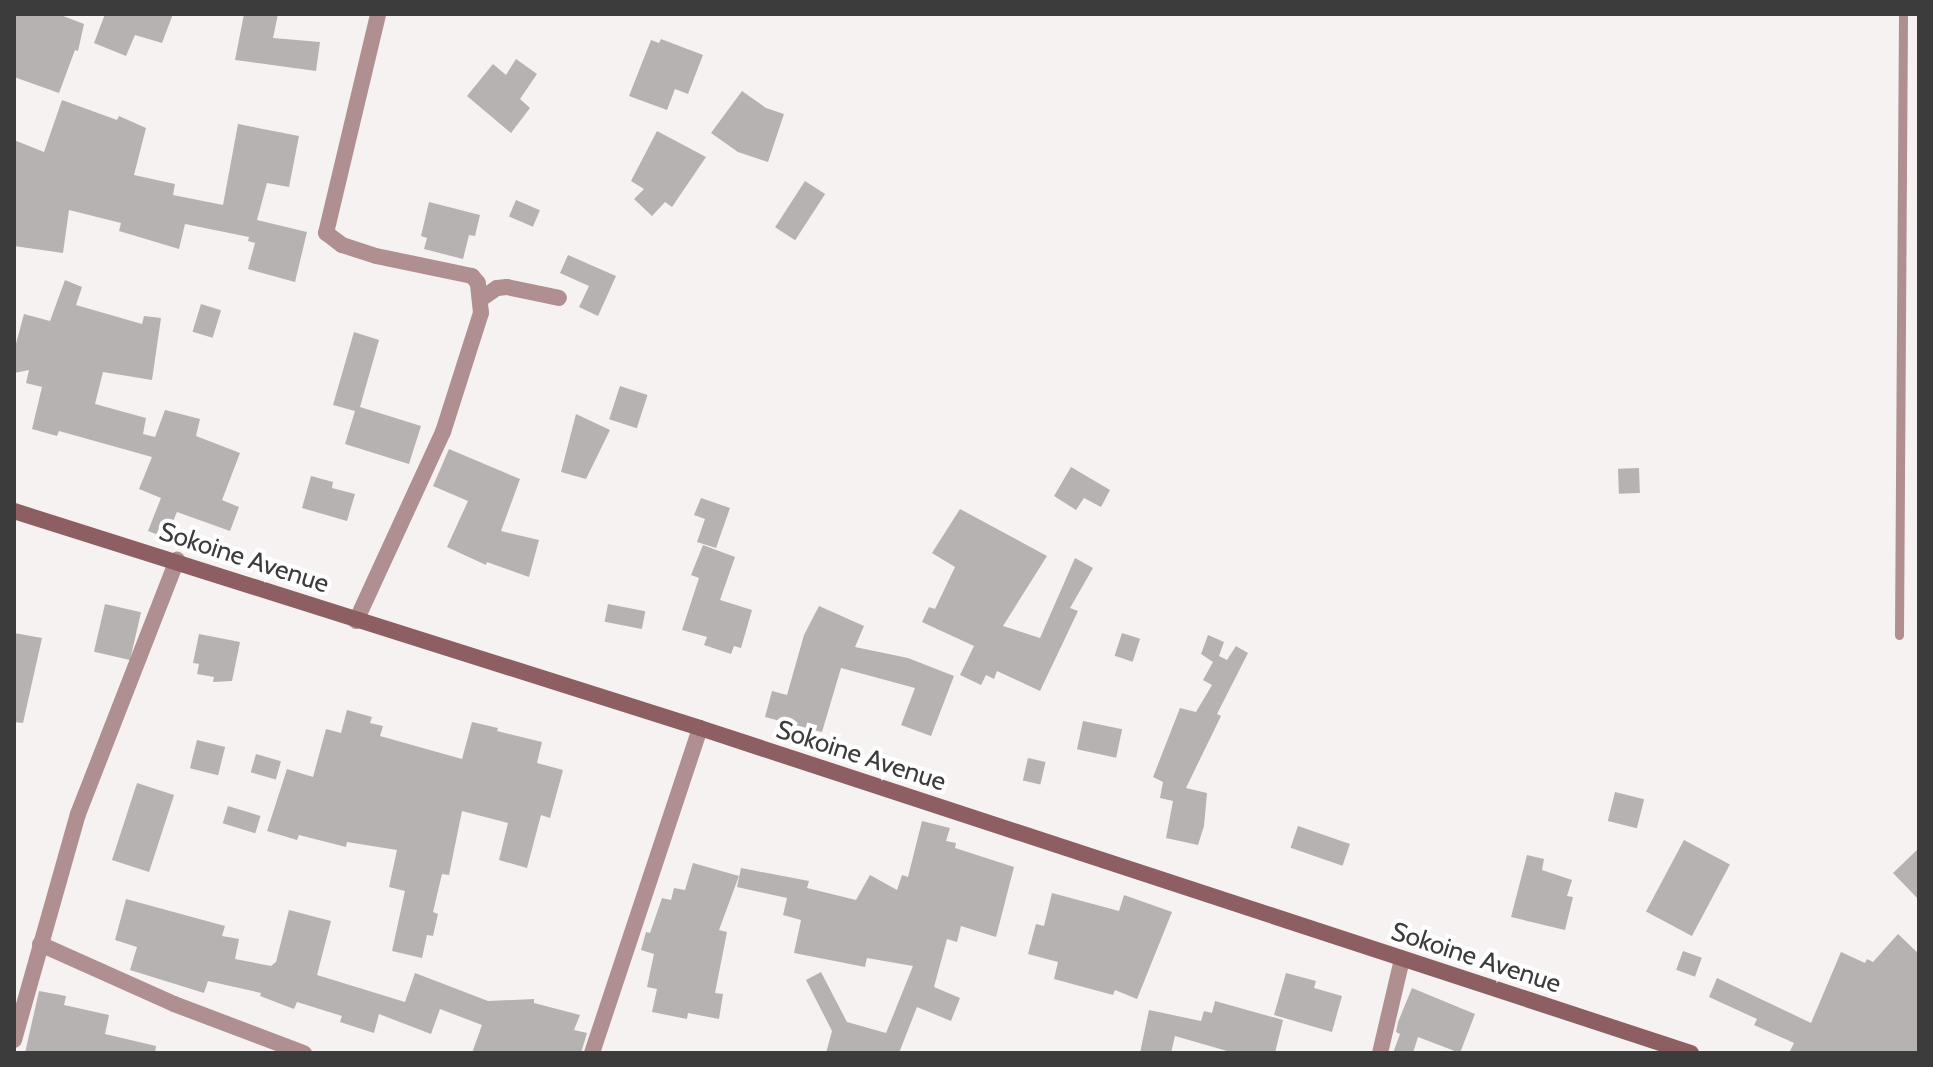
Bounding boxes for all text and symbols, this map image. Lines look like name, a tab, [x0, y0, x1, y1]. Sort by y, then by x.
street label: Sokoine Avenue	[155, 516, 333, 600]
street label: Sokoine Avenue	[772, 714, 950, 798]
street label: Sokoine Avenue	[1387, 916, 1565, 1000]

